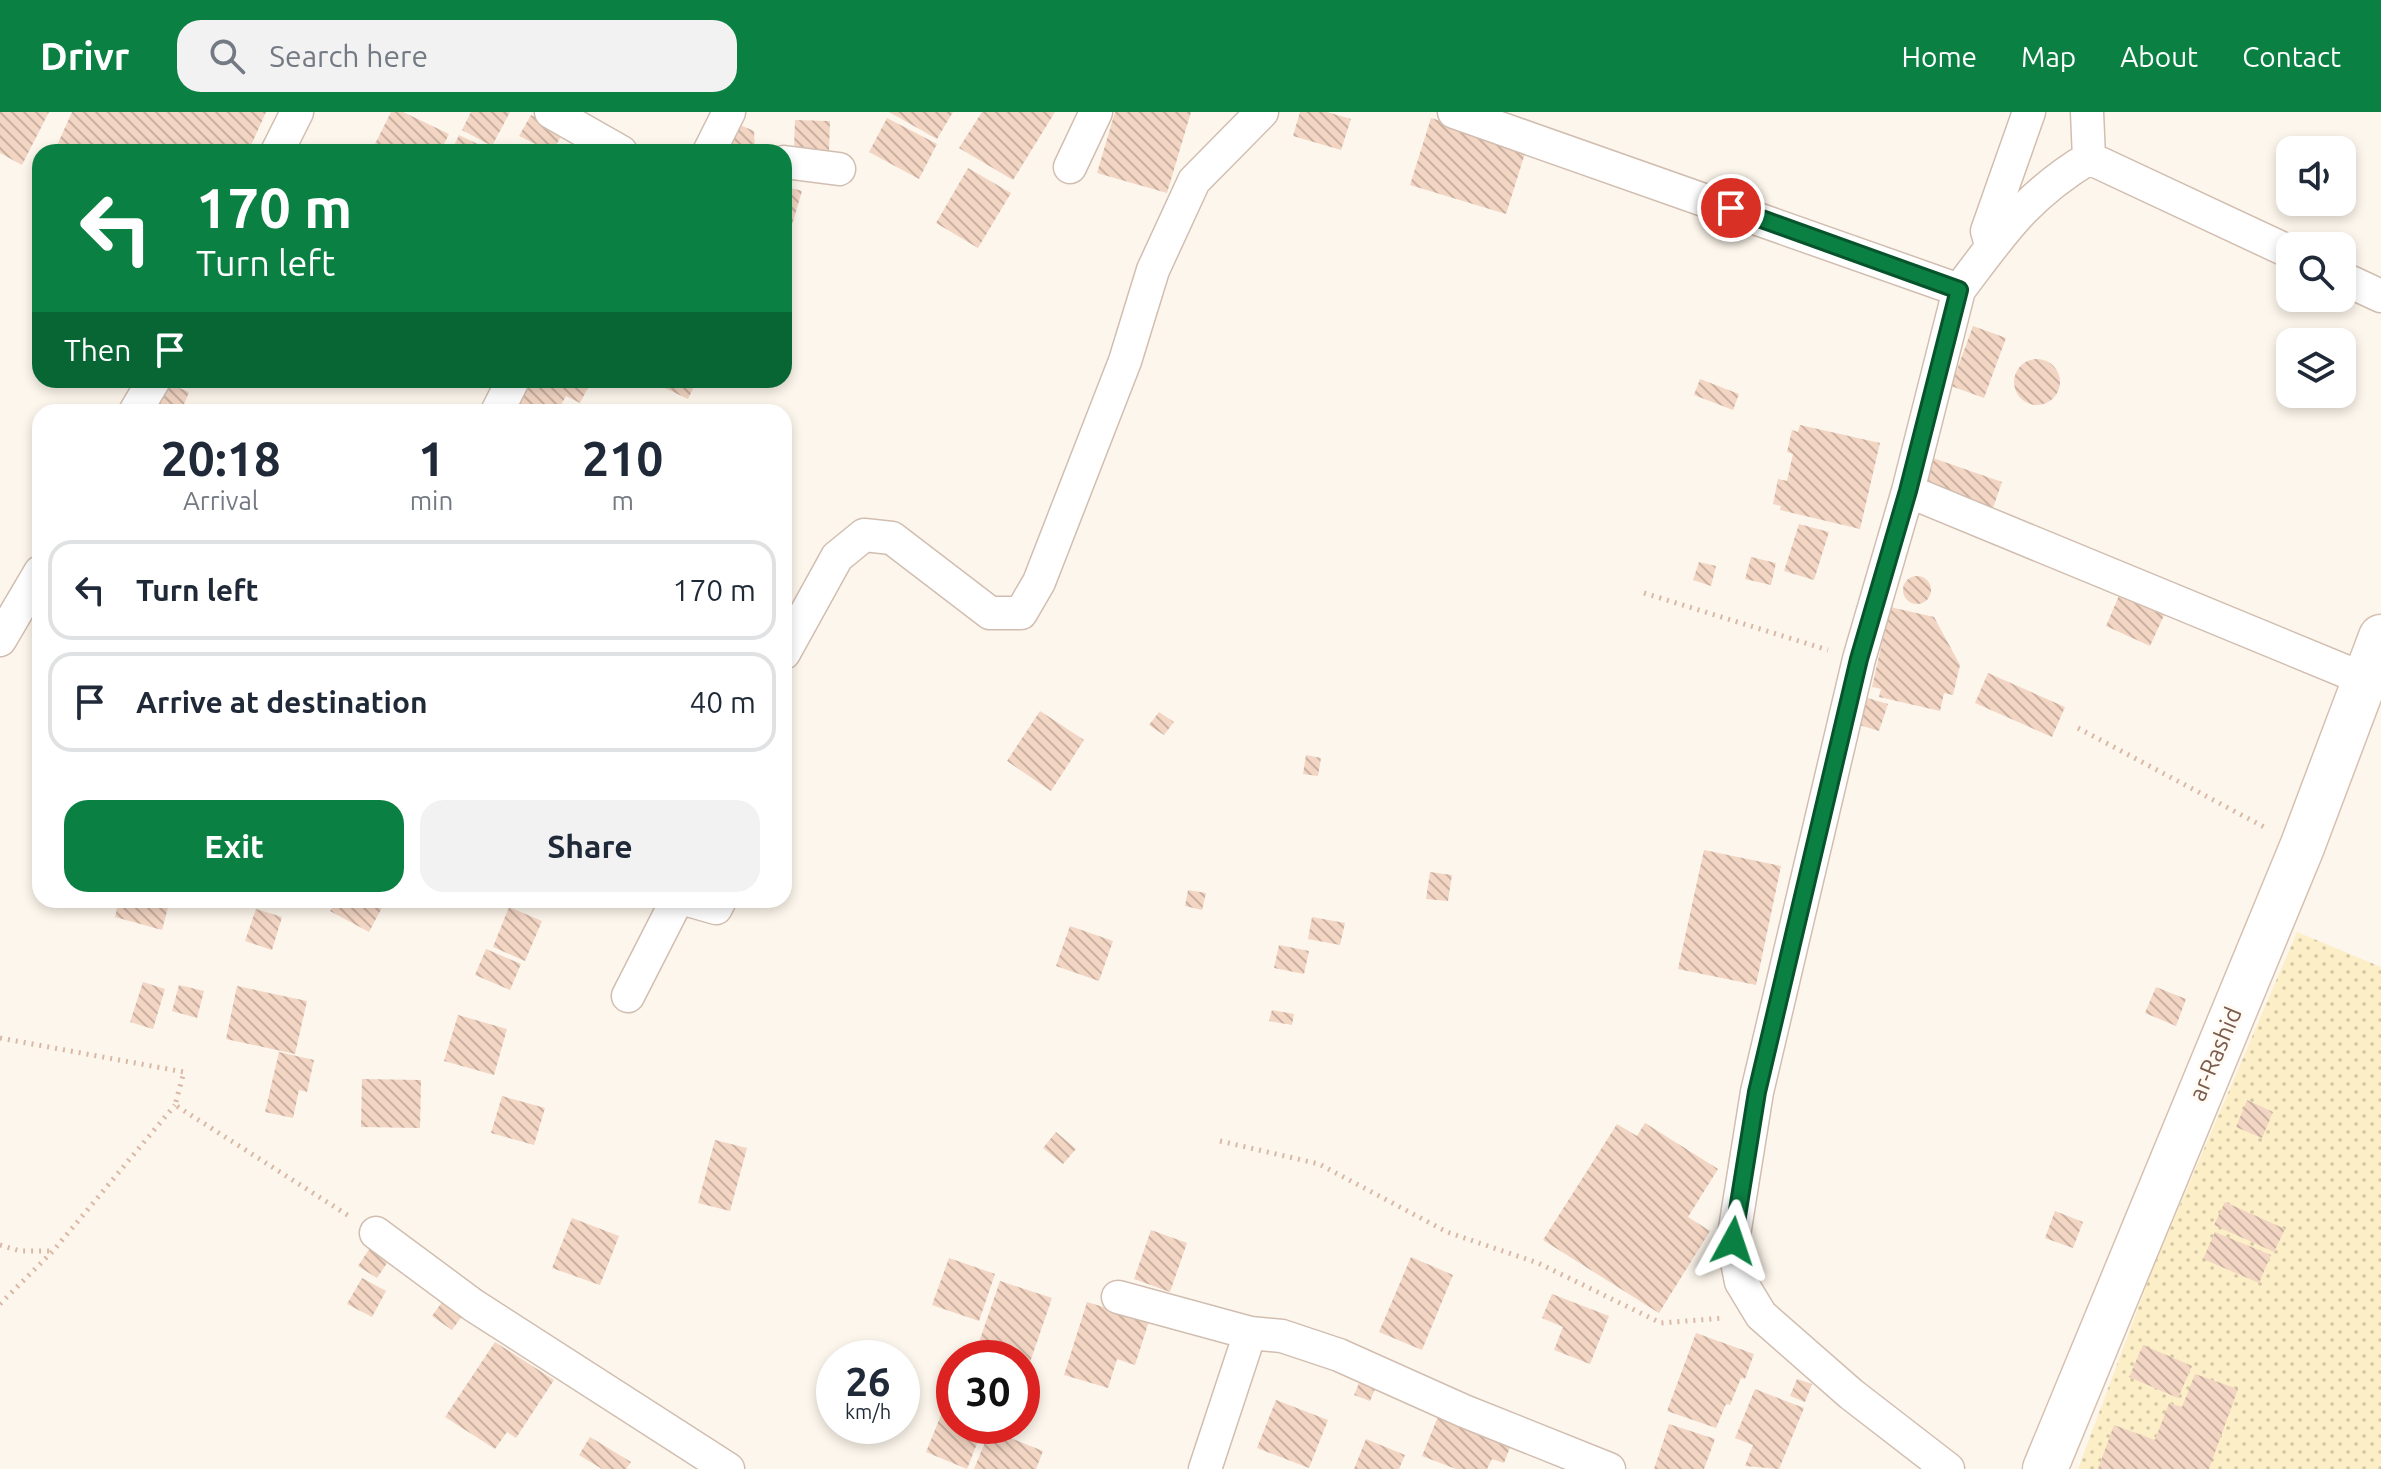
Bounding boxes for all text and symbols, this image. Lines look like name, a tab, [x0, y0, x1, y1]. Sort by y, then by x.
search box	[177, 20, 737, 92]
icon: search	[205, 34, 249, 78]
text: Drivr	[40, 35, 129, 77]
text: Search here	[269, 39, 428, 73]
text: Home	[1902, 41, 1977, 72]
text: Map	[2021, 41, 2076, 72]
text: About	[2120, 41, 2198, 72]
text: Contact	[2242, 41, 2341, 72]
map controls	[2276, 136, 2356, 408]
button: sound	[2276, 136, 2356, 216]
pin	[1697, 174, 1765, 242]
icon: left	[64, 176, 168, 280]
text: 170 m	[196, 176, 352, 239]
icon: arrive	[1709, 186, 1753, 230]
button: search	[2276, 232, 2356, 312]
text: Turn left	[196, 242, 335, 283]
icon: arrive	[148, 328, 192, 372]
button: layers	[2276, 328, 2356, 408]
text: Then	[64, 333, 132, 367]
text: 20:18	[161, 431, 281, 485]
text: 1	[418, 431, 445, 485]
text: 210	[582, 431, 663, 485]
text: Arrival	[183, 486, 259, 515]
text: min	[410, 486, 453, 515]
text: m	[611, 486, 634, 515]
icon: left	[68, 568, 112, 612]
text: Turn left	[136, 573, 258, 607]
text: 170 m	[672, 573, 756, 607]
icon: arrive	[68, 680, 112, 724]
text: Arrive at destination	[136, 685, 428, 719]
text: 40 m	[689, 685, 756, 719]
button: Exit	[64, 800, 404, 892]
button: Share	[420, 800, 760, 892]
street label: ar-Rashid	[2183, 1003, 2247, 1105]
position arrow	[1691, 1199, 1775, 1283]
speed limit sign: 30	[936, 1340, 1040, 1444]
text: 26	[845, 1359, 891, 1404]
text: km/h	[845, 1400, 891, 1423]

